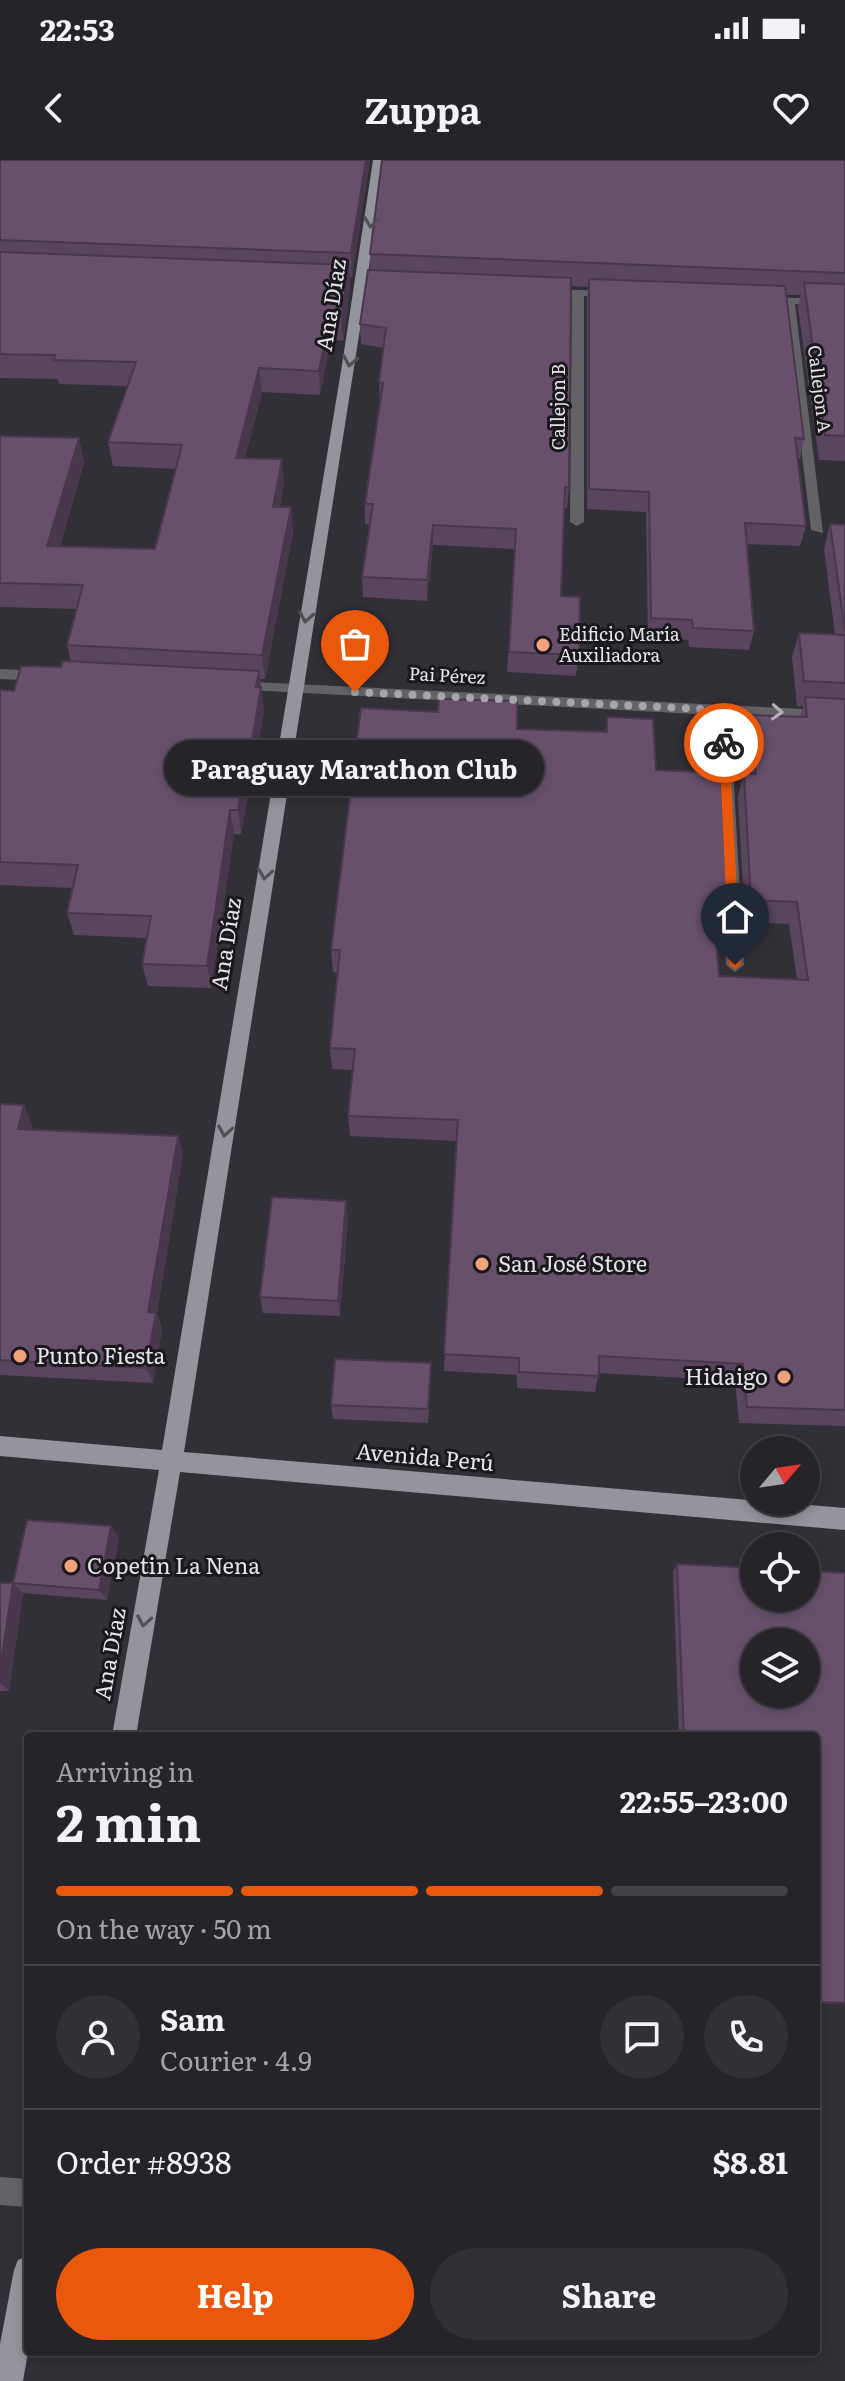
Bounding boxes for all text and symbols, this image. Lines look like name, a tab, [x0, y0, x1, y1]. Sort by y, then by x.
text: 22:53	[40, 6, 115, 50]
text: Zuppa	[364, 82, 481, 135]
icon: back	[32, 86, 76, 130]
icon: heart	[769, 86, 813, 130]
one-way arrow	[362, 216, 379, 229]
street label: Ana Díaz	[306, 256, 353, 353]
street label: Callejon A	[802, 343, 839, 434]
one-way arrow	[343, 354, 360, 368]
street label: Callejon B	[544, 364, 571, 450]
pin	[321, 610, 389, 692]
one-way arrow	[299, 611, 316, 624]
place label: Edificio María Auxiliadora	[559, 620, 680, 668]
icon: bag	[333, 622, 377, 666]
marker: Edificio María Auxiliadora	[534, 636, 552, 654]
street label: Pai Pérez	[408, 659, 486, 690]
courier	[684, 703, 764, 783]
one-way arrow	[771, 704, 784, 721]
icon: bike	[702, 721, 746, 765]
callout: Paraguay Marathon Club	[165, 740, 545, 796]
text: Paraguay Marathon Club	[191, 748, 517, 787]
one-way arrow	[257, 867, 274, 881]
pin	[701, 883, 769, 965]
street label: Ana Díaz	[201, 895, 248, 992]
icon: home	[713, 895, 757, 939]
one-way arrow	[217, 1124, 234, 1138]
place label: San José Store	[498, 1246, 647, 1279]
marker: San José Store	[473, 1255, 491, 1273]
place label: Punto Fiesta	[36, 1338, 165, 1371]
marker: Punto Fiesta	[11, 1347, 29, 1365]
place label: Hidaigo	[685, 1359, 768, 1392]
marker: Hidaigo	[775, 1368, 793, 1386]
street label: Avenida Perú	[355, 1433, 495, 1478]
north arrow	[740, 1436, 820, 1516]
map controls	[740, 1436, 820, 1708]
button: locate	[740, 1532, 820, 1612]
place label: Copetin La Nena	[87, 1548, 260, 1581]
marker: Copetin La Nena	[62, 1557, 80, 1575]
street label: Ana Díaz	[84, 1605, 133, 1703]
one-way arrow	[137, 1615, 154, 1628]
button: layers	[740, 1628, 820, 1708]
text: Arriving in	[56, 1751, 194, 1790]
text: 22:55–23:00	[620, 1778, 788, 1822]
text: 2 min	[56, 1781, 201, 1858]
text: On the way · 50 m	[56, 1908, 272, 1947]
button: person	[56, 1995, 140, 2079]
button: chat	[600, 1995, 684, 2079]
button: phone	[704, 1995, 788, 2079]
text: Sam	[160, 1996, 225, 2040]
text: Courier · 4.9	[160, 2040, 312, 2079]
text: Order #8938	[56, 2139, 231, 2183]
text: $8.81	[713, 2139, 788, 2183]
button: Help	[56, 2248, 414, 2340]
button: Share	[430, 2248, 788, 2340]

